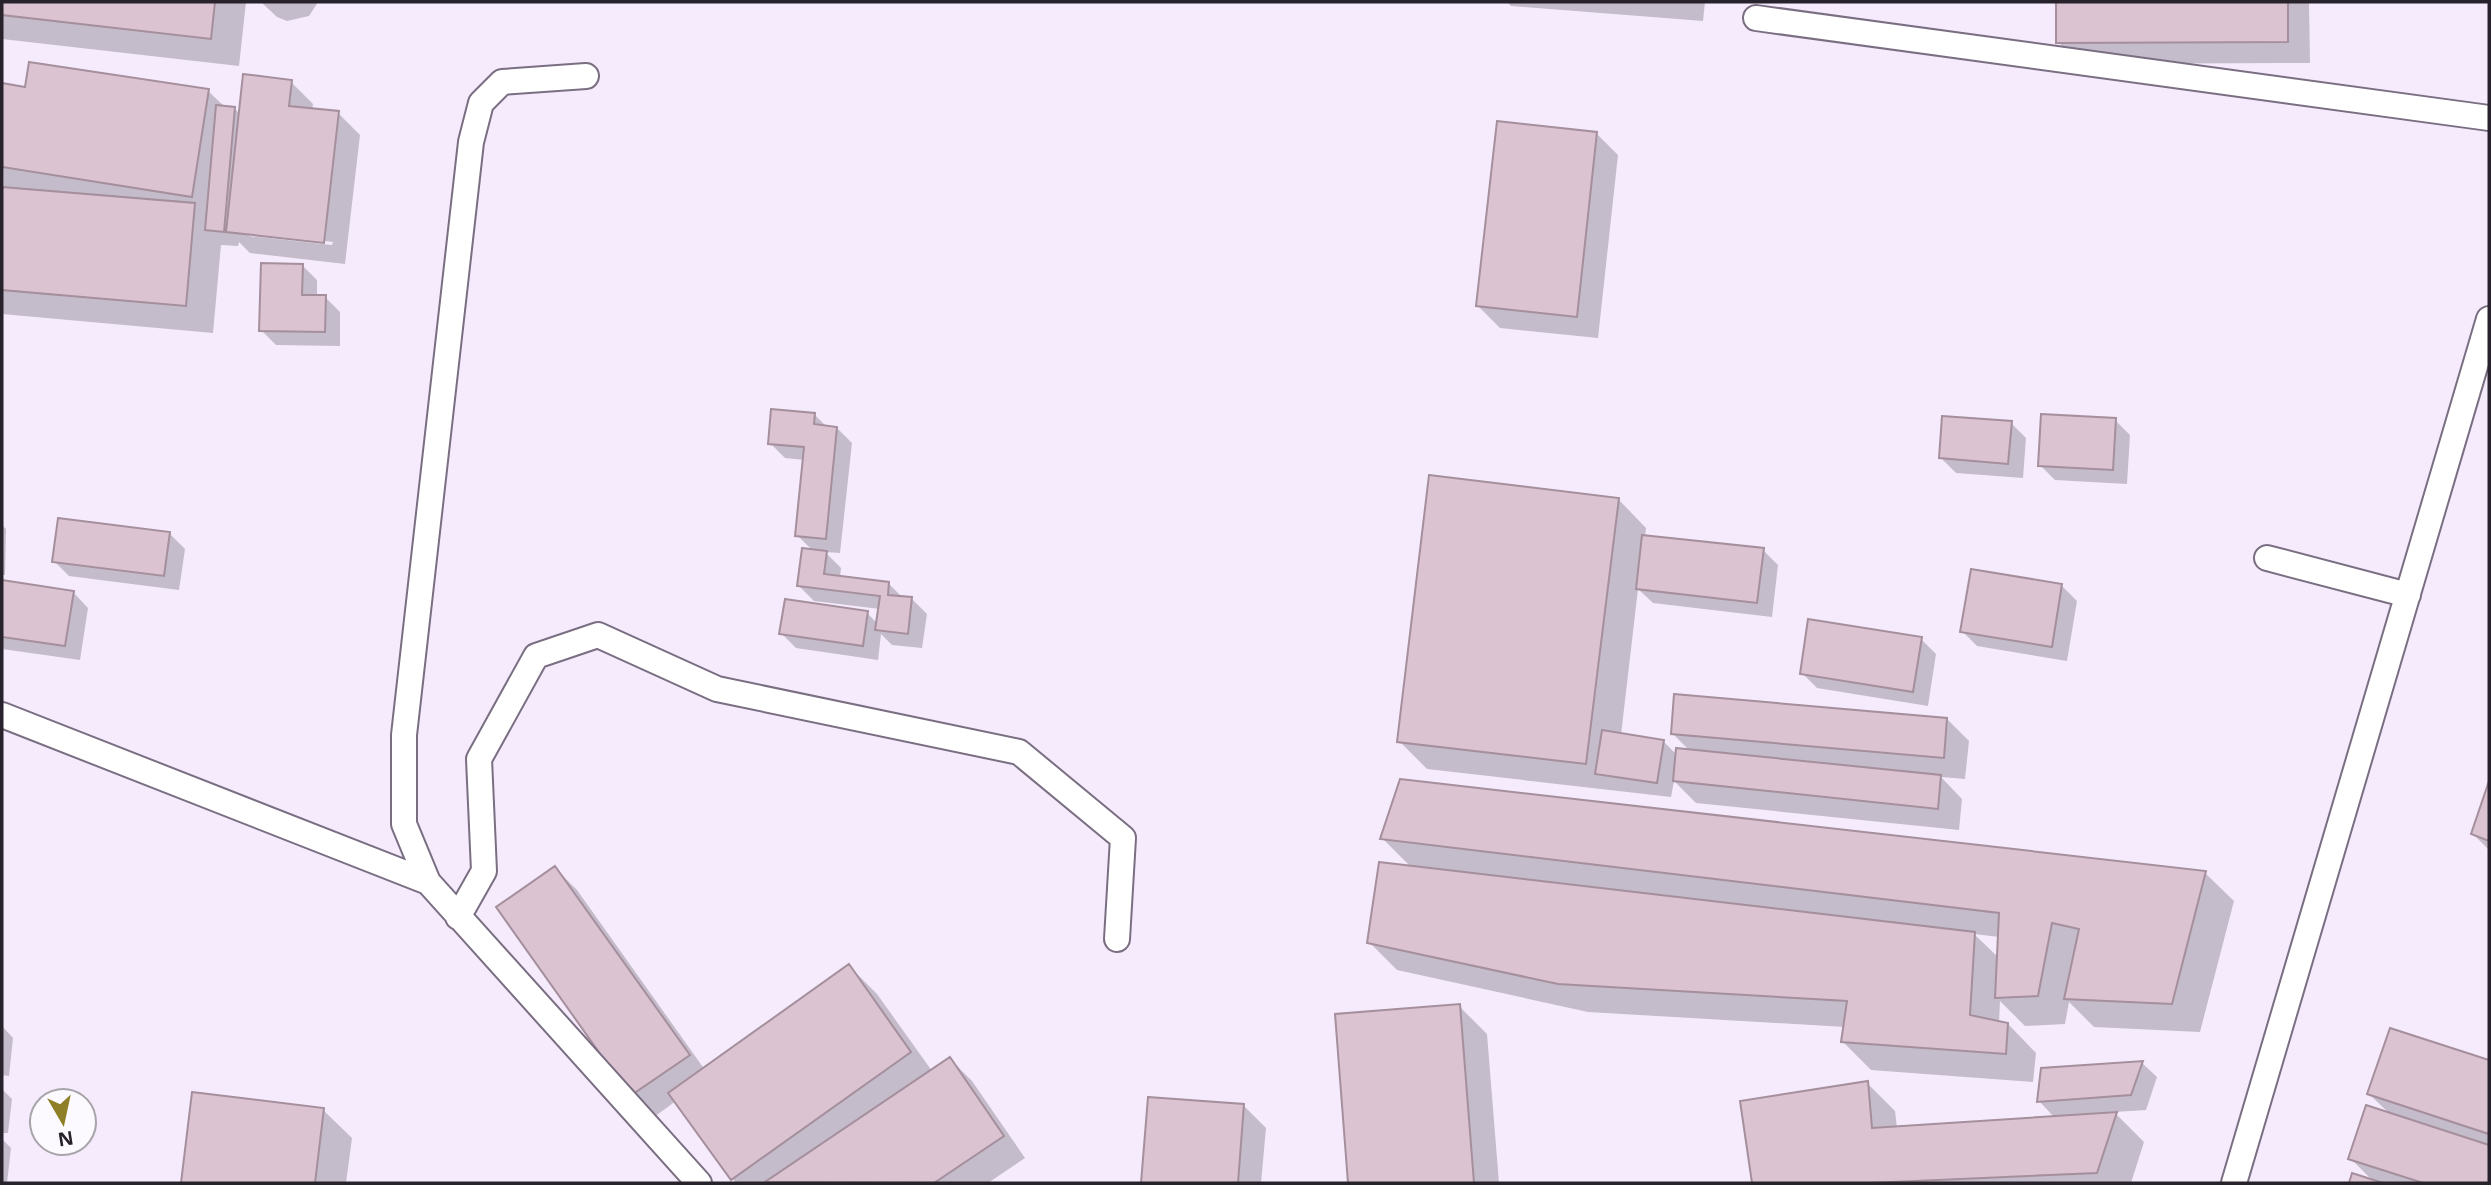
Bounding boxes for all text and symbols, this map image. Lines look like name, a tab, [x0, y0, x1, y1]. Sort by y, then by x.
north arrow	[28, 1087, 98, 1157]
text: N	[56, 1125, 75, 1153]

